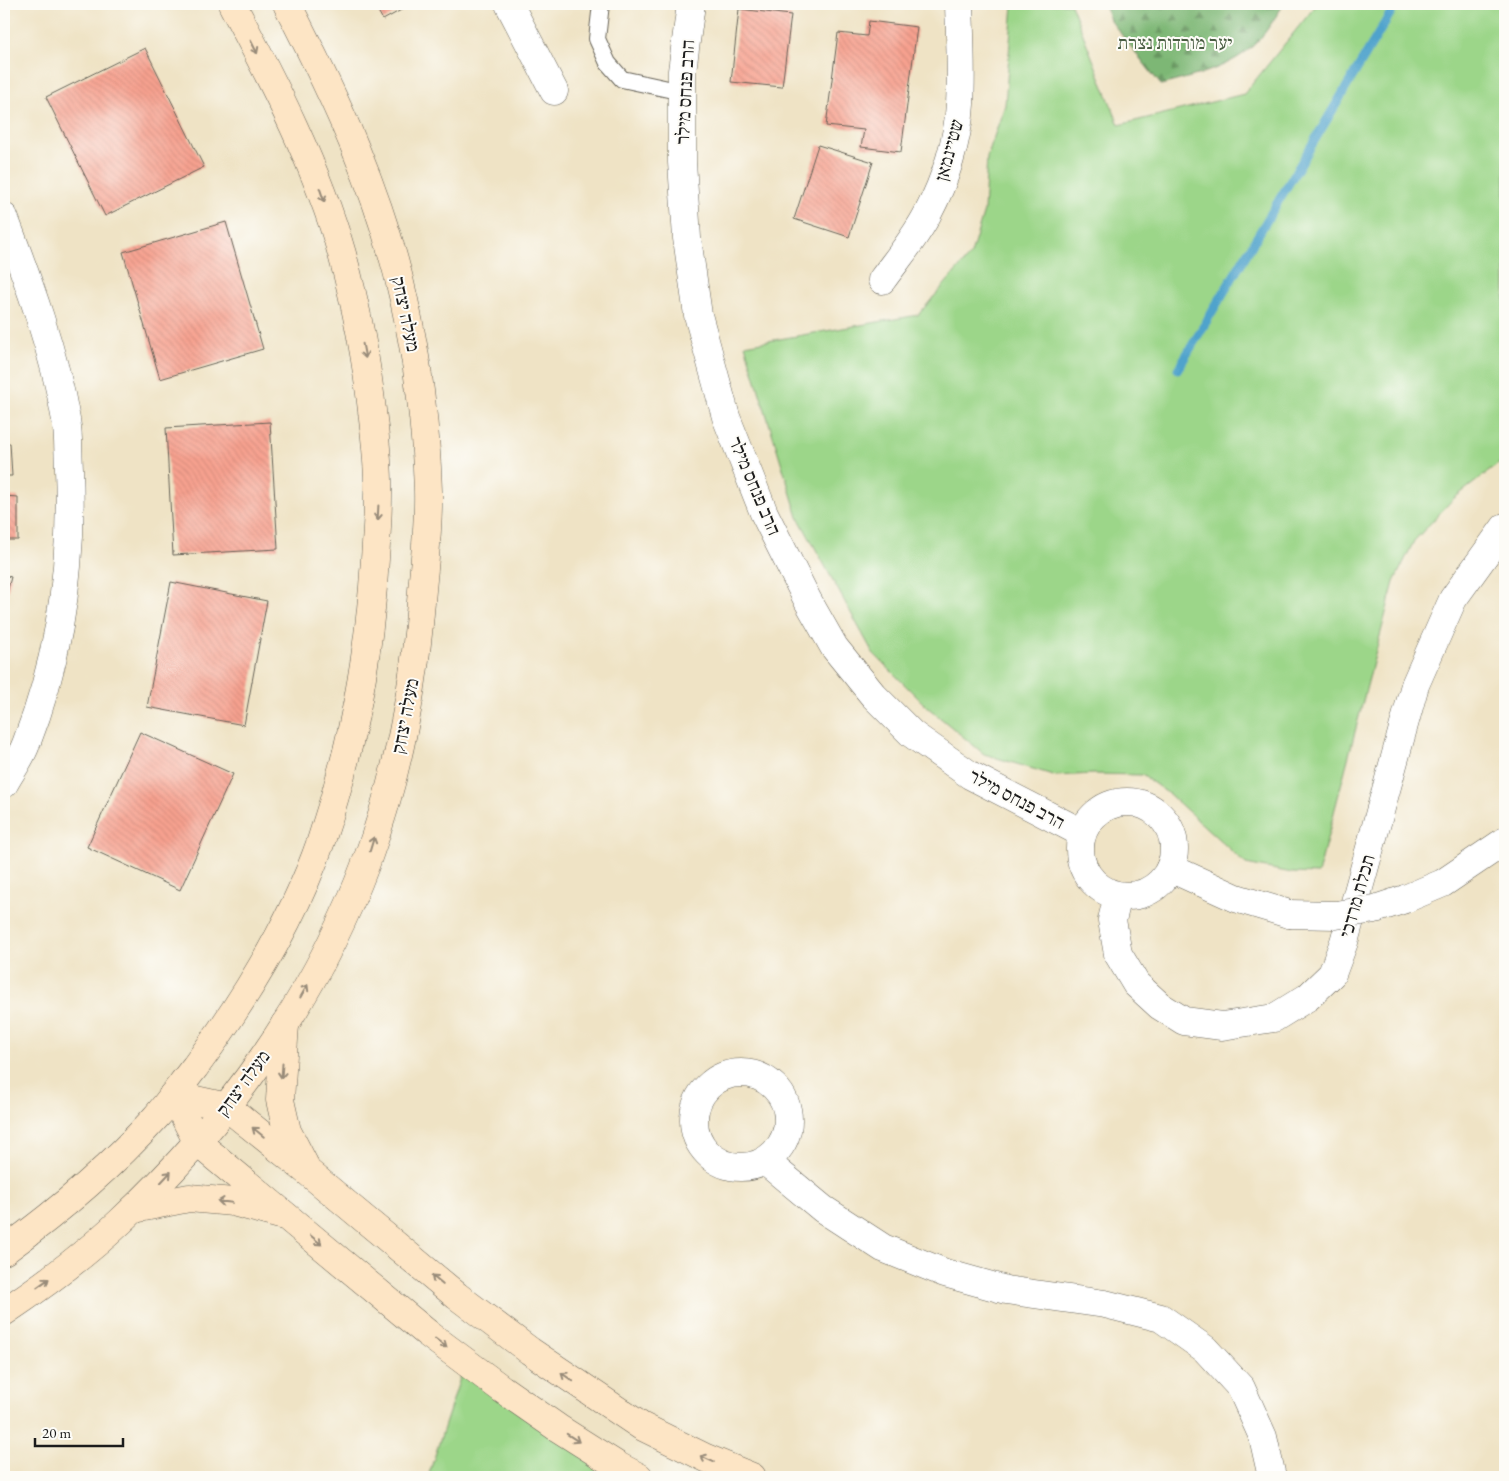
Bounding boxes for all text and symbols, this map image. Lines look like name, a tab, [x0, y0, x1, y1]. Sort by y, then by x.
park label: יער מורדות נצרת	[1118, 30, 1233, 55]
one-way arrow	[250, 39, 259, 54]
street label: הרב פנחס מילר	[670, 39, 700, 145]
street label: שטיינמאן	[929, 116, 969, 184]
one-way arrow	[317, 186, 327, 202]
street label: מעלה יצחק	[386, 274, 426, 354]
one-way arrow	[360, 343, 369, 359]
street label: הרב פנחס מילר	[723, 433, 787, 539]
one-way arrow	[373, 505, 382, 521]
street label: מעלה יצחק	[385, 676, 425, 756]
street label: הרב פנחס מילר	[965, 763, 1069, 835]
one-way arrow	[367, 836, 377, 852]
street label: תכלת מרדכי	[1333, 851, 1381, 941]
one-way arrow	[300, 985, 310, 999]
street label: מעלה יצחק	[210, 1045, 276, 1121]
one-way arrow	[278, 1063, 287, 1079]
one-way arrow	[252, 1126, 265, 1137]
one-way arrow	[160, 1171, 172, 1184]
one-way arrow	[217, 1197, 233, 1206]
one-way arrow	[309, 1234, 322, 1245]
one-way arrow	[431, 1274, 444, 1285]
one-way arrow	[36, 1278, 49, 1289]
one-way arrow	[434, 1338, 448, 1348]
one-way arrow	[560, 1372, 574, 1382]
scale bar	[35, 1416, 122, 1448]
text: 20 m	[42, 1423, 71, 1442]
one-way arrow	[566, 1433, 580, 1443]
one-way arrow	[700, 1453, 715, 1463]

